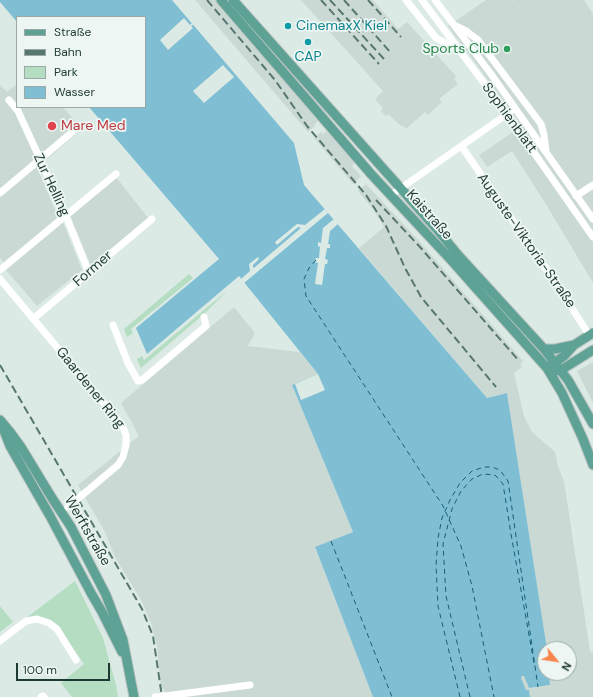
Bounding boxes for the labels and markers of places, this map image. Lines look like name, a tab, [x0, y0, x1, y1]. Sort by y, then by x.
place label: CinemaxX Kiel	[296, 18, 387, 34]
marker: CinemaxX Kiel	[283, 21, 293, 31]
marker: CAP	[303, 37, 313, 47]
place label: Sports Club	[422, 41, 499, 57]
marker: Sports Club	[502, 44, 512, 54]
place label: CAP	[294, 49, 322, 65]
place label: Mare Med	[61, 118, 125, 134]
marker: Mare Med	[46, 120, 58, 132]

